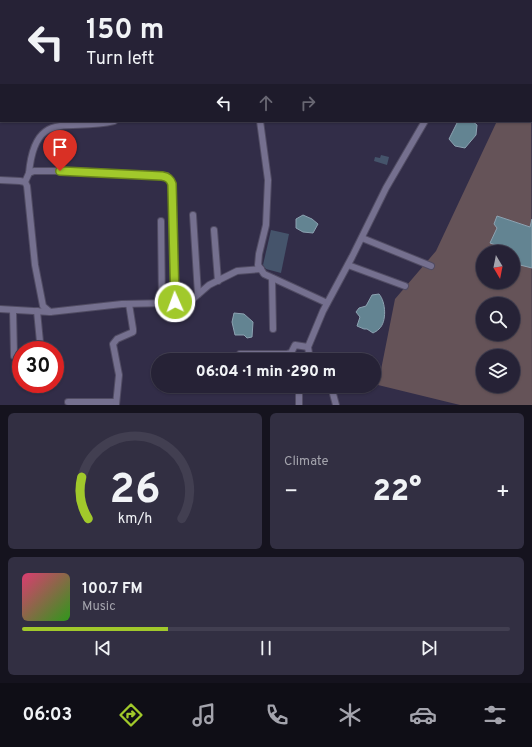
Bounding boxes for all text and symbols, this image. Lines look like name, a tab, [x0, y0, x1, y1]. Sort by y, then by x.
text: 150 m	[86, 13, 164, 49]
icon: left	[20, 16, 72, 68]
text: Turn left	[86, 48, 154, 71]
icon: left	[213, 92, 235, 114]
icon: ahead	[255, 92, 277, 114]
icon: right	[297, 92, 319, 114]
pin	[43, 130, 77, 171]
icon: arrive	[49, 136, 71, 158]
north arrow	[476, 245, 520, 289]
map controls	[476, 245, 520, 393]
position arrow	[154, 281, 196, 323]
button: search	[476, 297, 520, 341]
speed limit sign: 30	[12, 341, 64, 393]
button: layers	[476, 349, 520, 393]
text: 06:04 · 1 min · 290 m	[196, 363, 336, 382]
text: Climate	[284, 454, 329, 470]
text: 26	[110, 465, 161, 518]
text: 22°	[372, 474, 422, 511]
text: −	[284, 479, 298, 506]
text: +	[496, 479, 510, 506]
text: km/h	[118, 510, 152, 528]
text: 100.7 FM	[82, 580, 143, 599]
text: Music	[82, 599, 116, 615]
icon: previous	[92, 637, 114, 659]
icon: pause	[255, 637, 277, 659]
icon: next	[418, 637, 440, 659]
icon: directions	[117, 701, 145, 729]
icon: music	[190, 701, 218, 729]
icon: phone	[263, 701, 291, 729]
icon: climate	[336, 701, 364, 729]
icon: car	[409, 701, 437, 729]
icon: filters	[481, 701, 509, 729]
text: 06:03	[22, 704, 72, 727]

